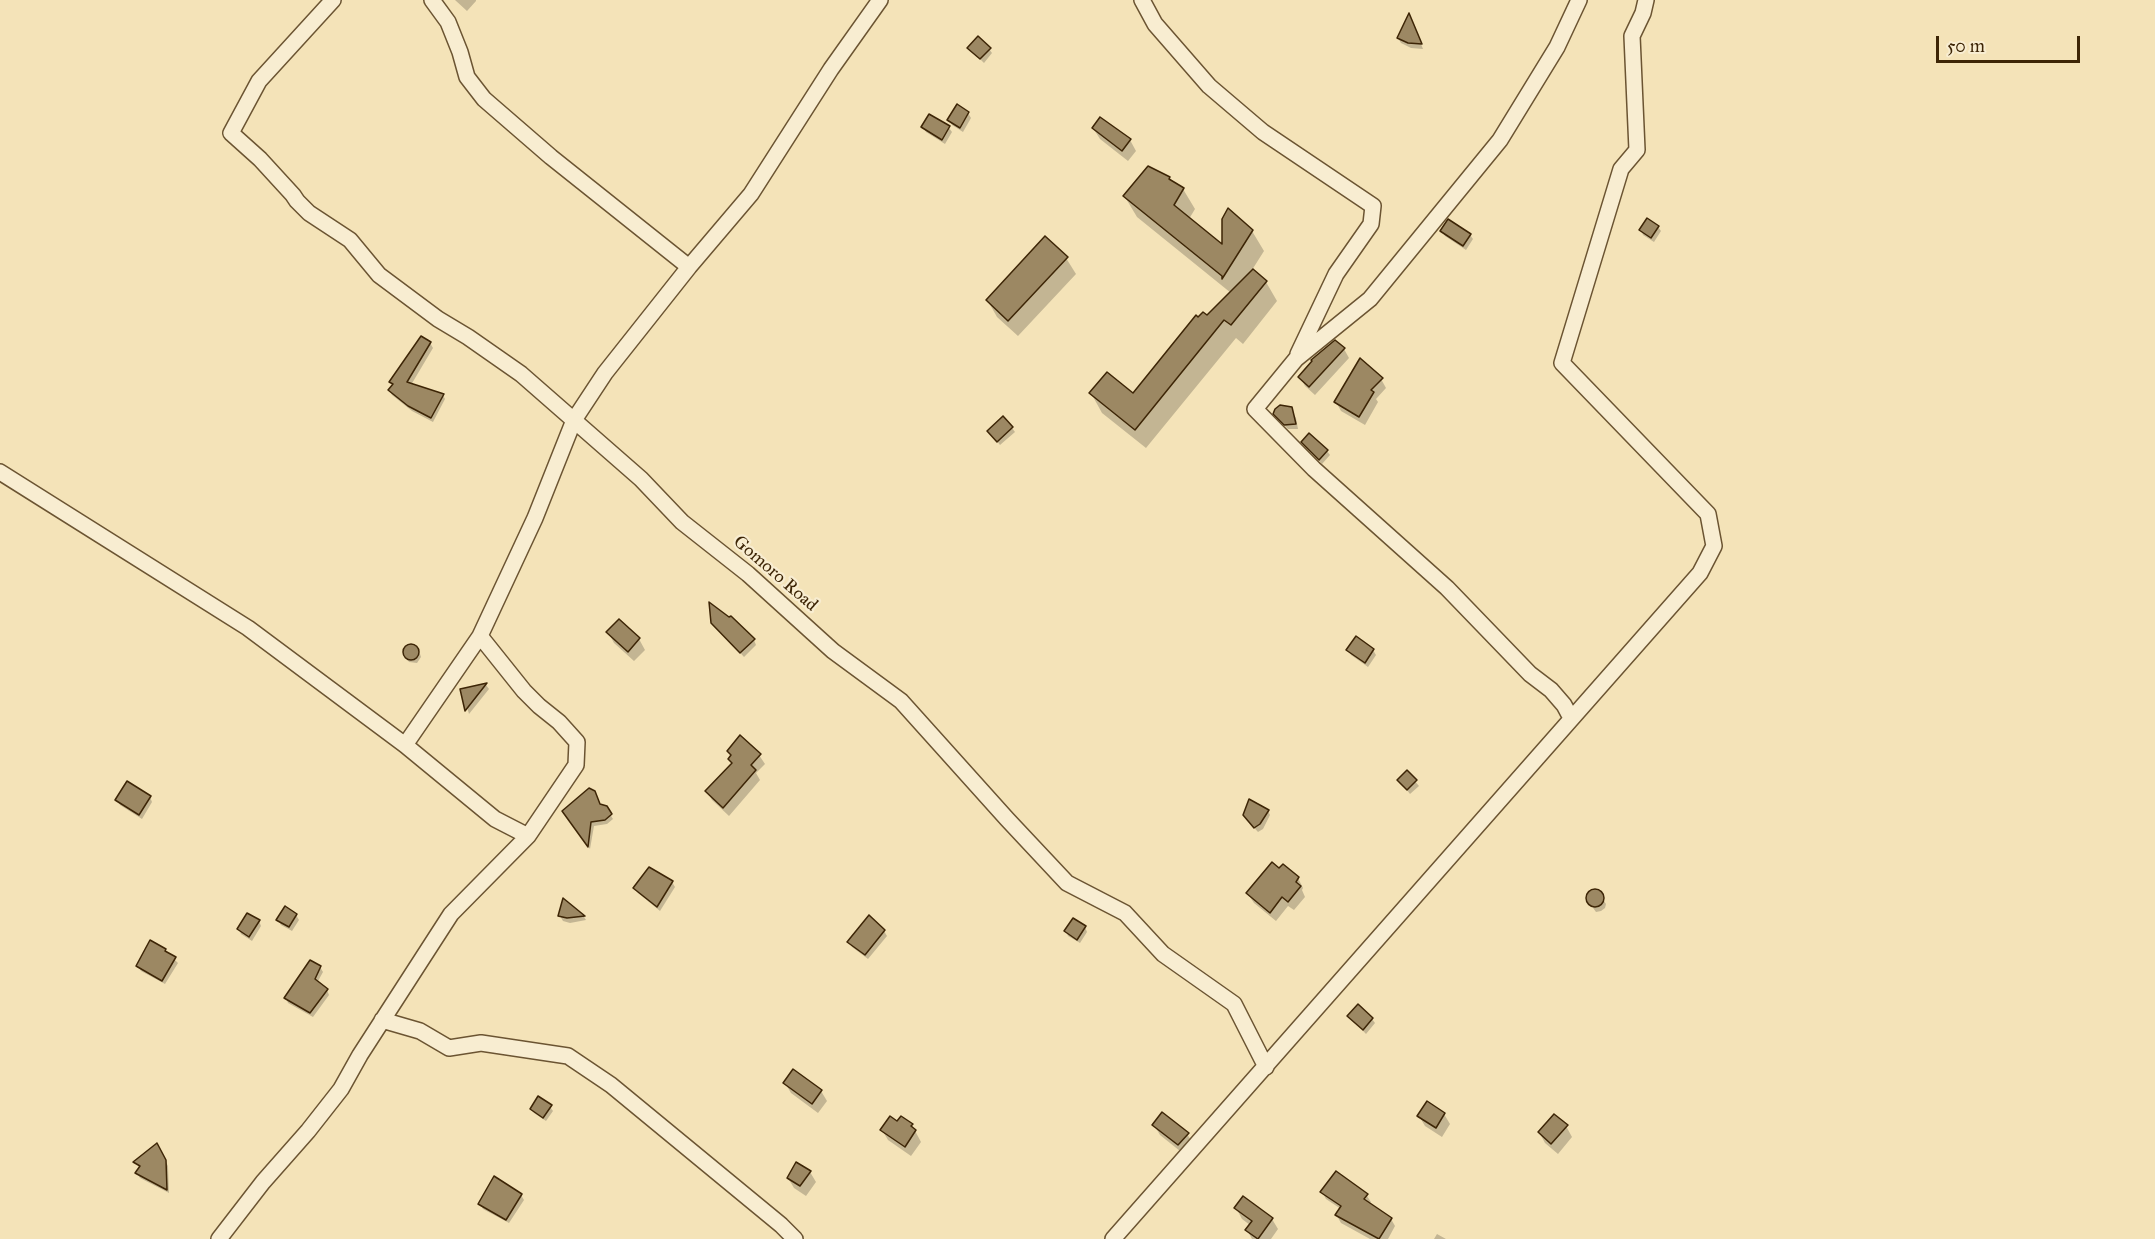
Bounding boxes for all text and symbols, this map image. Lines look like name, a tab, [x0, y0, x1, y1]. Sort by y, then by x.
scale bar	[1939, 24, 2083, 62]
text: 50 m	[1947, 35, 1985, 57]
street label: Gomoro Road	[728, 532, 822, 616]

